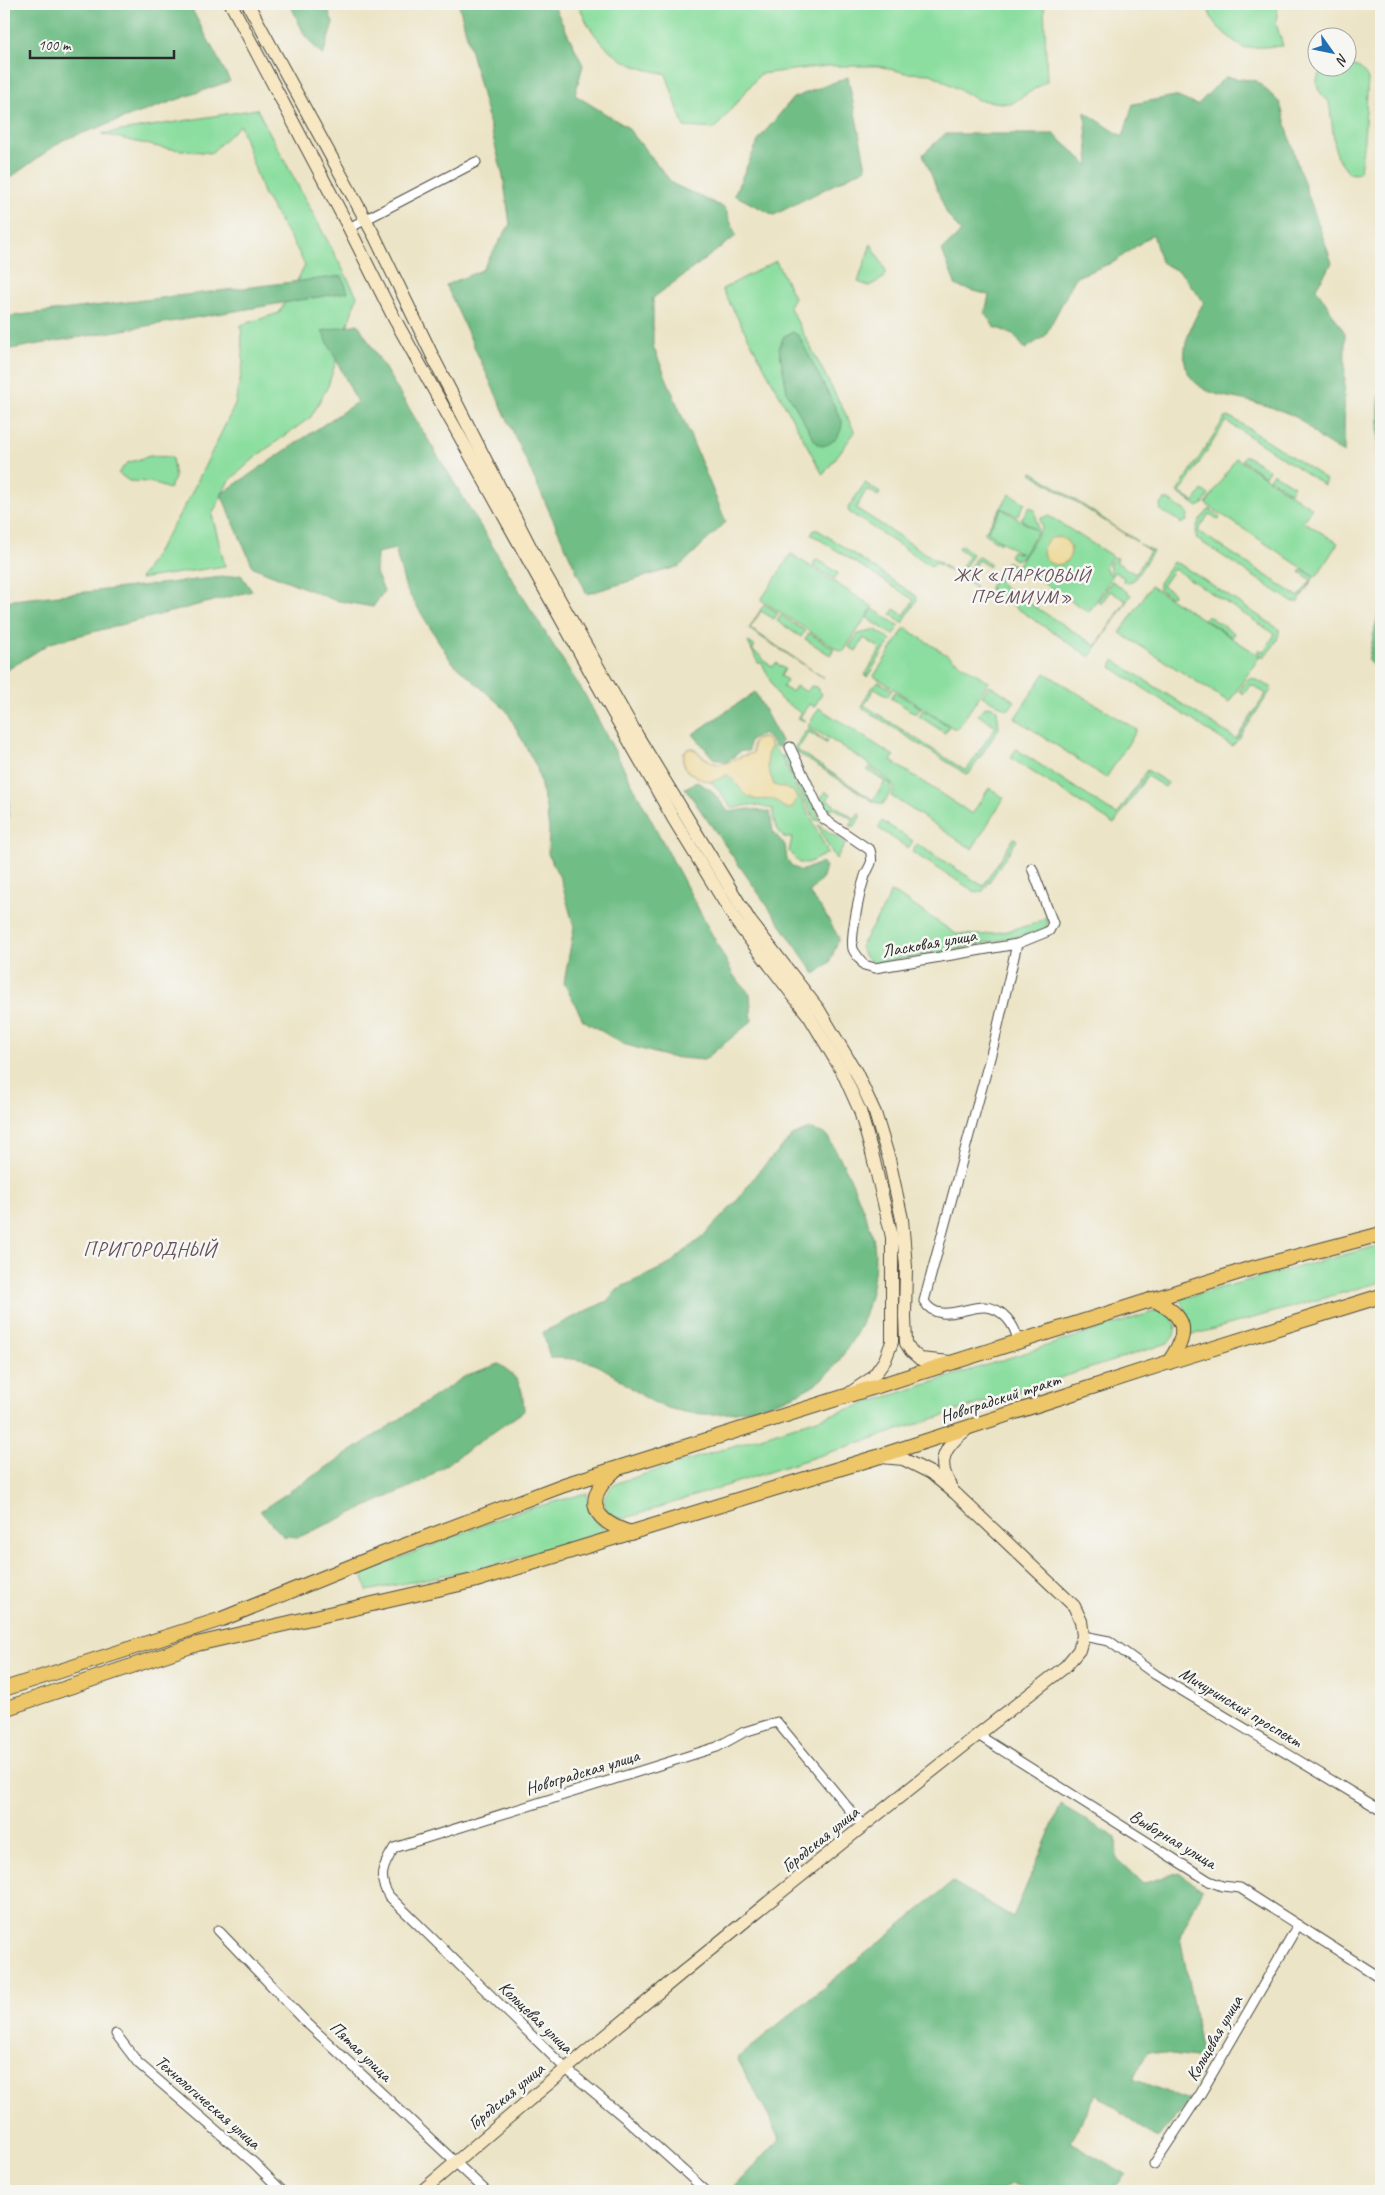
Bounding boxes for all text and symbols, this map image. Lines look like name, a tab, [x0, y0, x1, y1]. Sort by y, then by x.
scale bar	[30, 28, 174, 60]
north arrow	[1308, 28, 1358, 78]
text: 100 m	[38, 36, 72, 55]
text: N	[1332, 51, 1352, 69]
district label: ЖК «ПАРКОВЫЙ ПРЕМИУМ»	[954, 563, 1092, 609]
street label: Ласковая улица	[880, 924, 979, 962]
district label: ПРИГОРОДНЫЙ	[83, 1237, 219, 1262]
street label: Новоградский тракт	[937, 1368, 1065, 1428]
street label: Мичуринский проспект	[1176, 1662, 1307, 1753]
street label: Новоградская улица	[522, 1744, 643, 1800]
street label: Городская улица	[777, 1800, 864, 1877]
street label: Выборная улица	[1126, 1805, 1222, 1874]
street label: Кольцевая улица	[494, 1976, 579, 2059]
street label: Кольцевая улица	[1181, 1990, 1248, 2085]
street label: Пятая улица	[325, 2016, 398, 2087]
street label: Технологическая улица	[151, 2050, 266, 2154]
street label: Городская улица	[463, 2057, 550, 2134]

